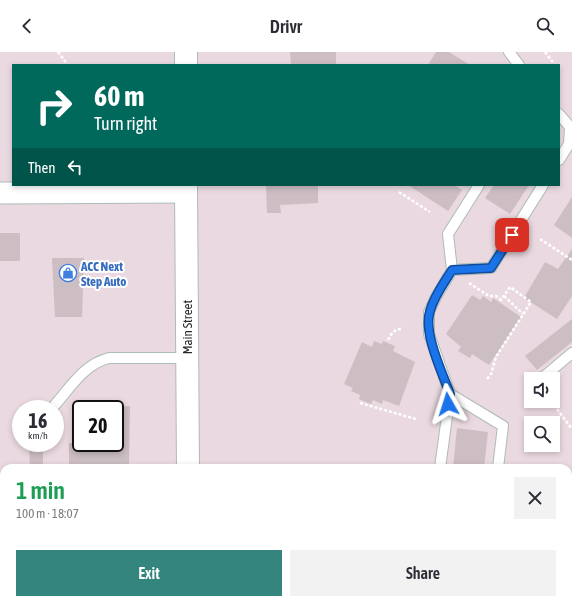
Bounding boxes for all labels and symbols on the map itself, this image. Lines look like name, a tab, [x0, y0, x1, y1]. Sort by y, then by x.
pin	[495, 218, 529, 252]
place label: ACC Next Step Auto	[80, 259, 126, 289]
shop icon: ACC Next Step Auto	[58, 263, 78, 283]
street label: Main Street	[180, 300, 195, 354]
position arrow	[427, 383, 469, 425]
speed limit sign: 20	[72, 400, 124, 452]

